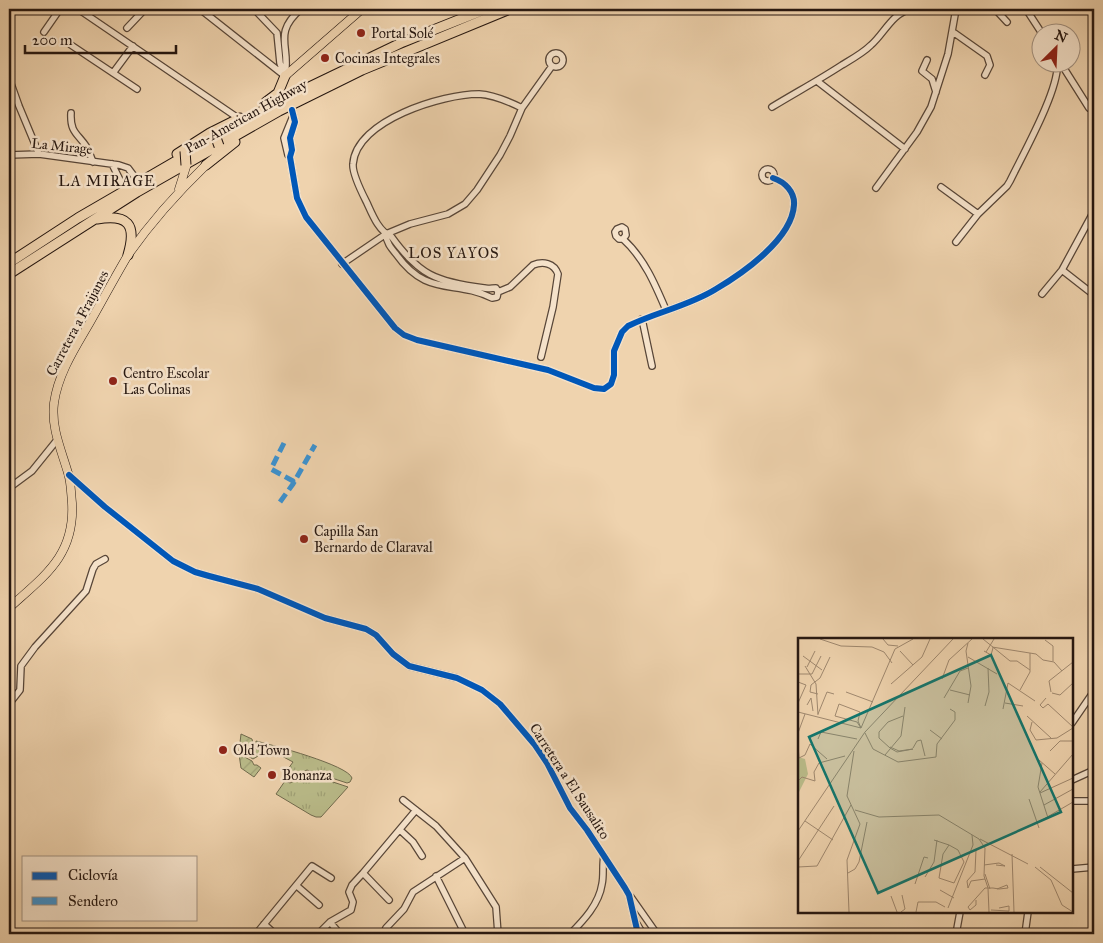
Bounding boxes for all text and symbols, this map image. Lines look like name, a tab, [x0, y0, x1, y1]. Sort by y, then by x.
scale bar	[25, 22, 176, 54]
north arrow	[1030, 22, 1080, 72]
place label: Portal Solé	[371, 25, 434, 42]
text: N	[1052, 26, 1070, 47]
marker: Portal Solé	[355, 27, 367, 39]
text: 200 m	[32, 31, 73, 49]
place label: Cocinas Integrales	[335, 50, 440, 67]
marker: Cocinas Integrales	[319, 52, 331, 64]
street label: Pan-American Highway	[182, 76, 311, 157]
street label: La Mirage	[31, 135, 93, 158]
district label: LA MIRAGE	[58, 172, 156, 190]
district label: LOS YAYOS	[408, 244, 500, 262]
street label: Carretera a Fraijanes	[42, 267, 112, 379]
place label: Centro Escolar Las Colinas	[123, 365, 210, 398]
marker: Centro Escolar Las Colinas	[107, 375, 119, 387]
place label: Capilla San Bernardo de Claraval	[314, 523, 433, 556]
marker: Capilla San Bernardo de Claraval	[298, 533, 310, 545]
inset map	[798, 638, 1073, 913]
street label: Carretera a El Sausalito	[526, 720, 613, 842]
place label: Old Town	[233, 742, 290, 759]
marker: Old Town	[217, 744, 229, 756]
place label: Bonanza	[282, 767, 332, 784]
marker: Bonanza	[266, 769, 278, 781]
legend	[22, 856, 198, 920]
text: Ciclovía	[68, 866, 119, 884]
text: Sendero	[68, 892, 118, 910]

